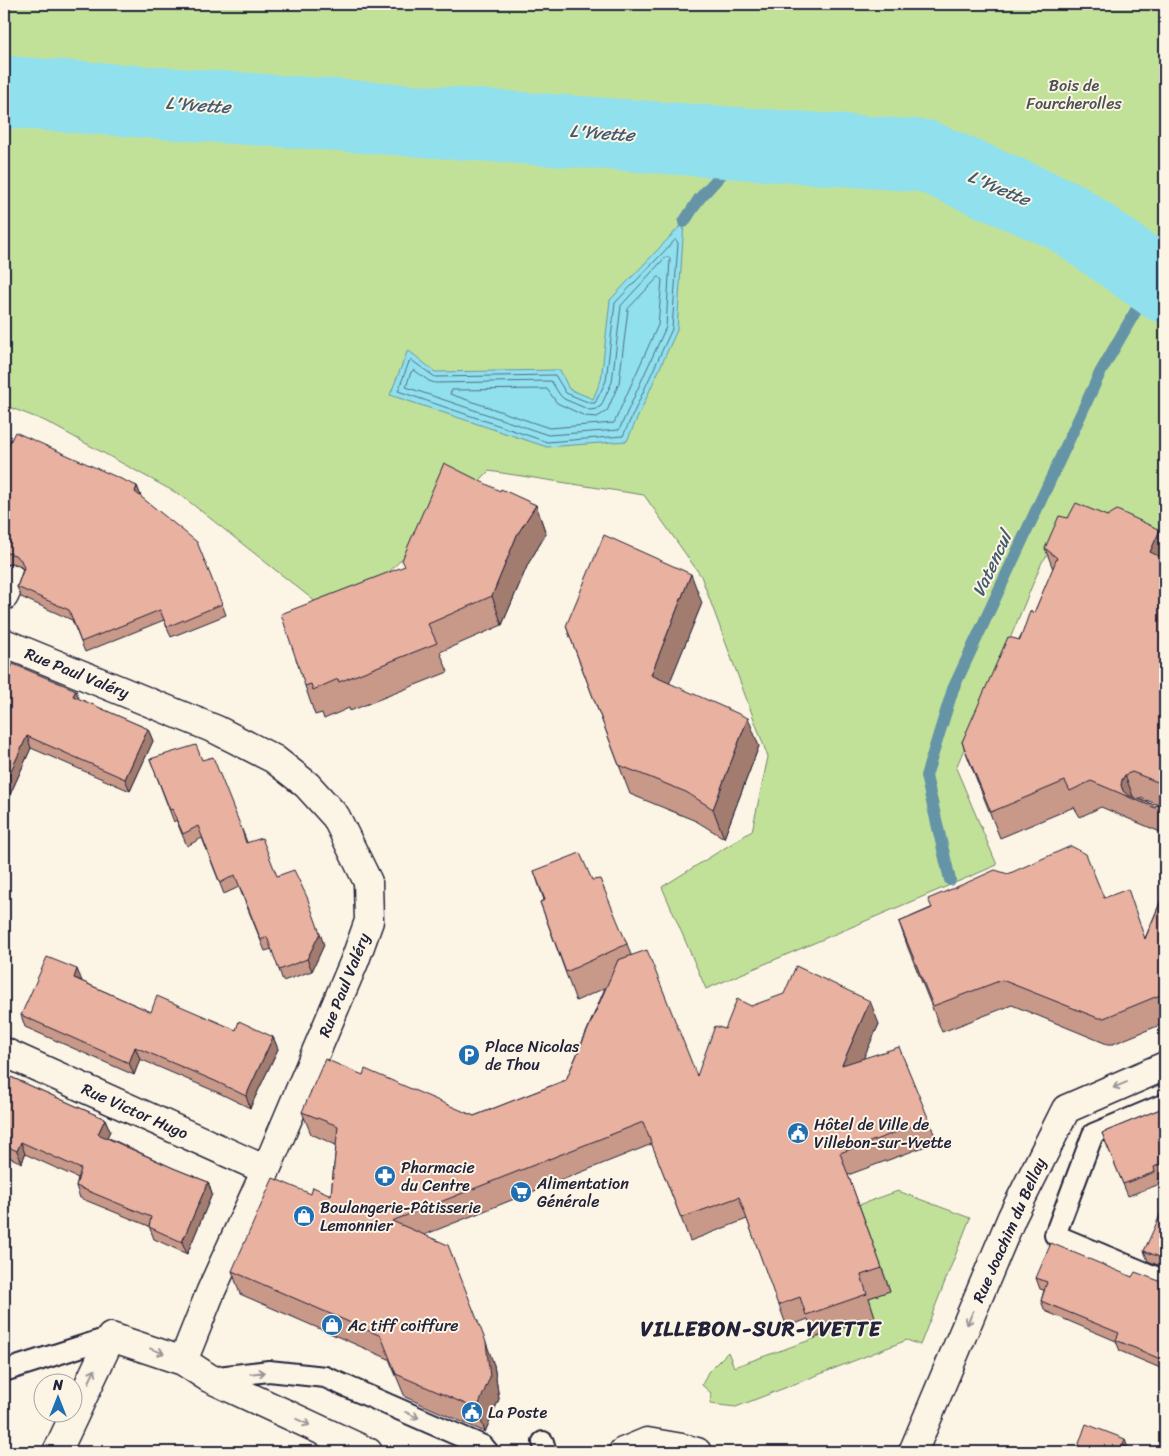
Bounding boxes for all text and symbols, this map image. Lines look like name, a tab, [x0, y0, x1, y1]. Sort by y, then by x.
park label: Bois de Fourcherolles	[1026, 71, 1122, 118]
water label: L'Yvette	[165, 87, 233, 123]
water label: L'Yvette	[569, 115, 637, 151]
water label: L'Yvette	[963, 161, 1037, 216]
water label: Vatencul	[963, 522, 1023, 602]
street label: Rue Paul Valéry	[20, 639, 134, 707]
street label: Rue Paul Valéry	[310, 928, 378, 1042]
place label: Place Nicolas de Thou	[485, 1032, 580, 1079]
parking icon: Place Nicolas de Thou	[457, 1043, 481, 1067]
street label: Rue Victor Hugo	[77, 1075, 193, 1148]
one-way arrow	[1113, 1081, 1128, 1091]
place label: Hôtel de Ville de Villebon-sur-Yvette	[814, 1110, 952, 1157]
public building icon: Hôtel de Ville de Villebon-sur-Yvette	[786, 1121, 810, 1145]
street label: Rue Joachim du Bellay	[964, 1152, 1054, 1307]
place label: Pharmacie du Centre	[401, 1153, 475, 1200]
pharmacy icon: Pharmacie du Centre	[373, 1164, 397, 1188]
place label: Alimentation Générale	[536, 1169, 629, 1216]
supermarket icon: Alimentation Générale	[509, 1180, 533, 1204]
place label: Boulangerie-Pâtisserie Lemonnier	[320, 1193, 481, 1240]
shop icon: Boulangerie-Pâtisserie Lemonnier	[292, 1204, 316, 1228]
district label: VILLEBON-SUR-YVETTE	[641, 1310, 883, 1348]
one-way arrow	[964, 1310, 974, 1325]
place label: Ac tiff coiffure	[347, 1311, 458, 1340]
shop icon: Ac tiff coiffure	[320, 1313, 344, 1337]
one-way arrow	[149, 1347, 164, 1356]
one-way arrow	[249, 1368, 265, 1378]
one-way arrow	[88, 1369, 97, 1384]
text: N	[52, 1373, 63, 1398]
north arrow	[32, 1374, 82, 1424]
place label: La Poste	[488, 1398, 547, 1427]
public building icon: La Poste	[460, 1400, 484, 1424]
one-way arrow	[404, 1411, 419, 1421]
one-way arrow	[295, 1418, 310, 1427]

